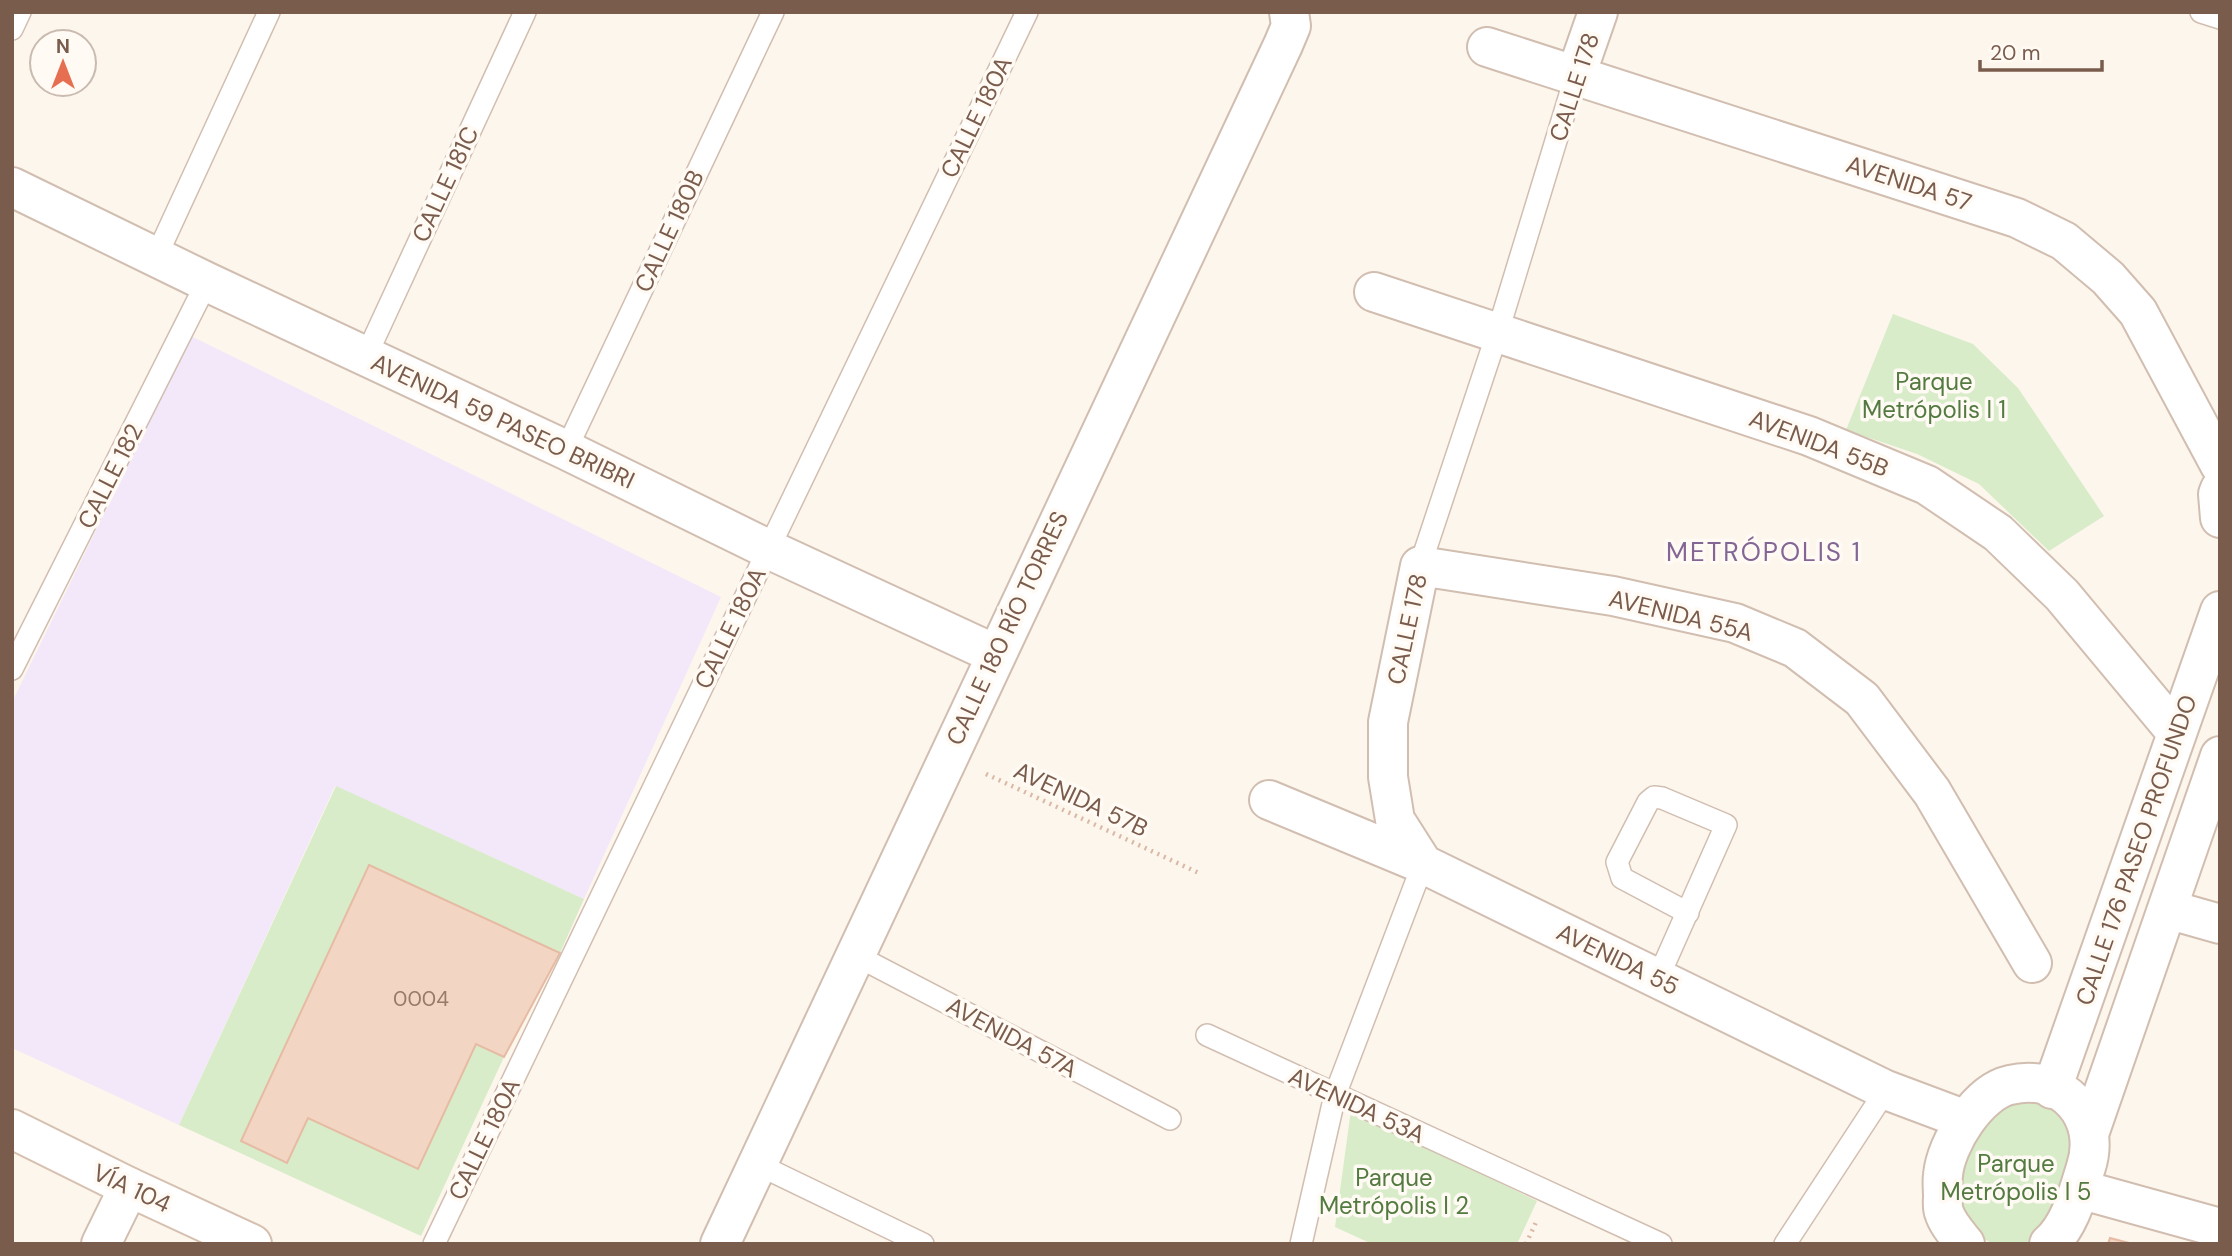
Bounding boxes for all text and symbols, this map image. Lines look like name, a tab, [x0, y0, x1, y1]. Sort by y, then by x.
north arrow	[28, 28, 98, 98]
scale bar	[1980, 28, 2102, 72]
street label: CALLE 178	[1542, 29, 1606, 145]
text: N	[56, 34, 70, 59]
text: 20 m	[1990, 39, 2041, 67]
street label: CALLE 180A	[933, 51, 1019, 183]
street label: CALLE 181C	[405, 121, 485, 247]
street label: AVENIDA 57	[1842, 148, 1976, 218]
street label: CALLE 180B	[627, 165, 711, 297]
street label: AVENIDA 59 PASEO BRIBRI	[366, 346, 640, 496]
park label: Parque Metrópolis I 1	[1862, 366, 2006, 425]
street label: AVENIDA 55B	[1745, 402, 1893, 484]
street label: CALLE 182	[70, 418, 150, 534]
street label: CALLE 180 RÍO TORRES	[939, 506, 1075, 750]
district label: METRÓPOLIS 1	[1666, 535, 1862, 569]
street label: CALLE 180A	[687, 562, 773, 694]
street label: CALLE 178	[1380, 571, 1434, 687]
street label: AVENIDA 55A	[1606, 582, 1756, 648]
street label: CALLE 176 PASEO PROFUNDO	[2068, 691, 2204, 1009]
street label: AVENIDA 57B	[1009, 754, 1153, 844]
street label: AVENIDA 55	[1552, 916, 1684, 1002]
house number: 0004	[393, 985, 449, 1013]
street label: AVENIDA 57A	[941, 990, 1083, 1085]
street label: AVENIDA 53A	[1284, 1060, 1430, 1150]
street label: CALLE 180A	[441, 1073, 527, 1205]
park label: Parque Metrópolis I 5	[1941, 1148, 2091, 1207]
street label: VÍA 104	[88, 1157, 176, 1219]
park label: Parque Metrópolis I 2	[1319, 1162, 1469, 1221]

